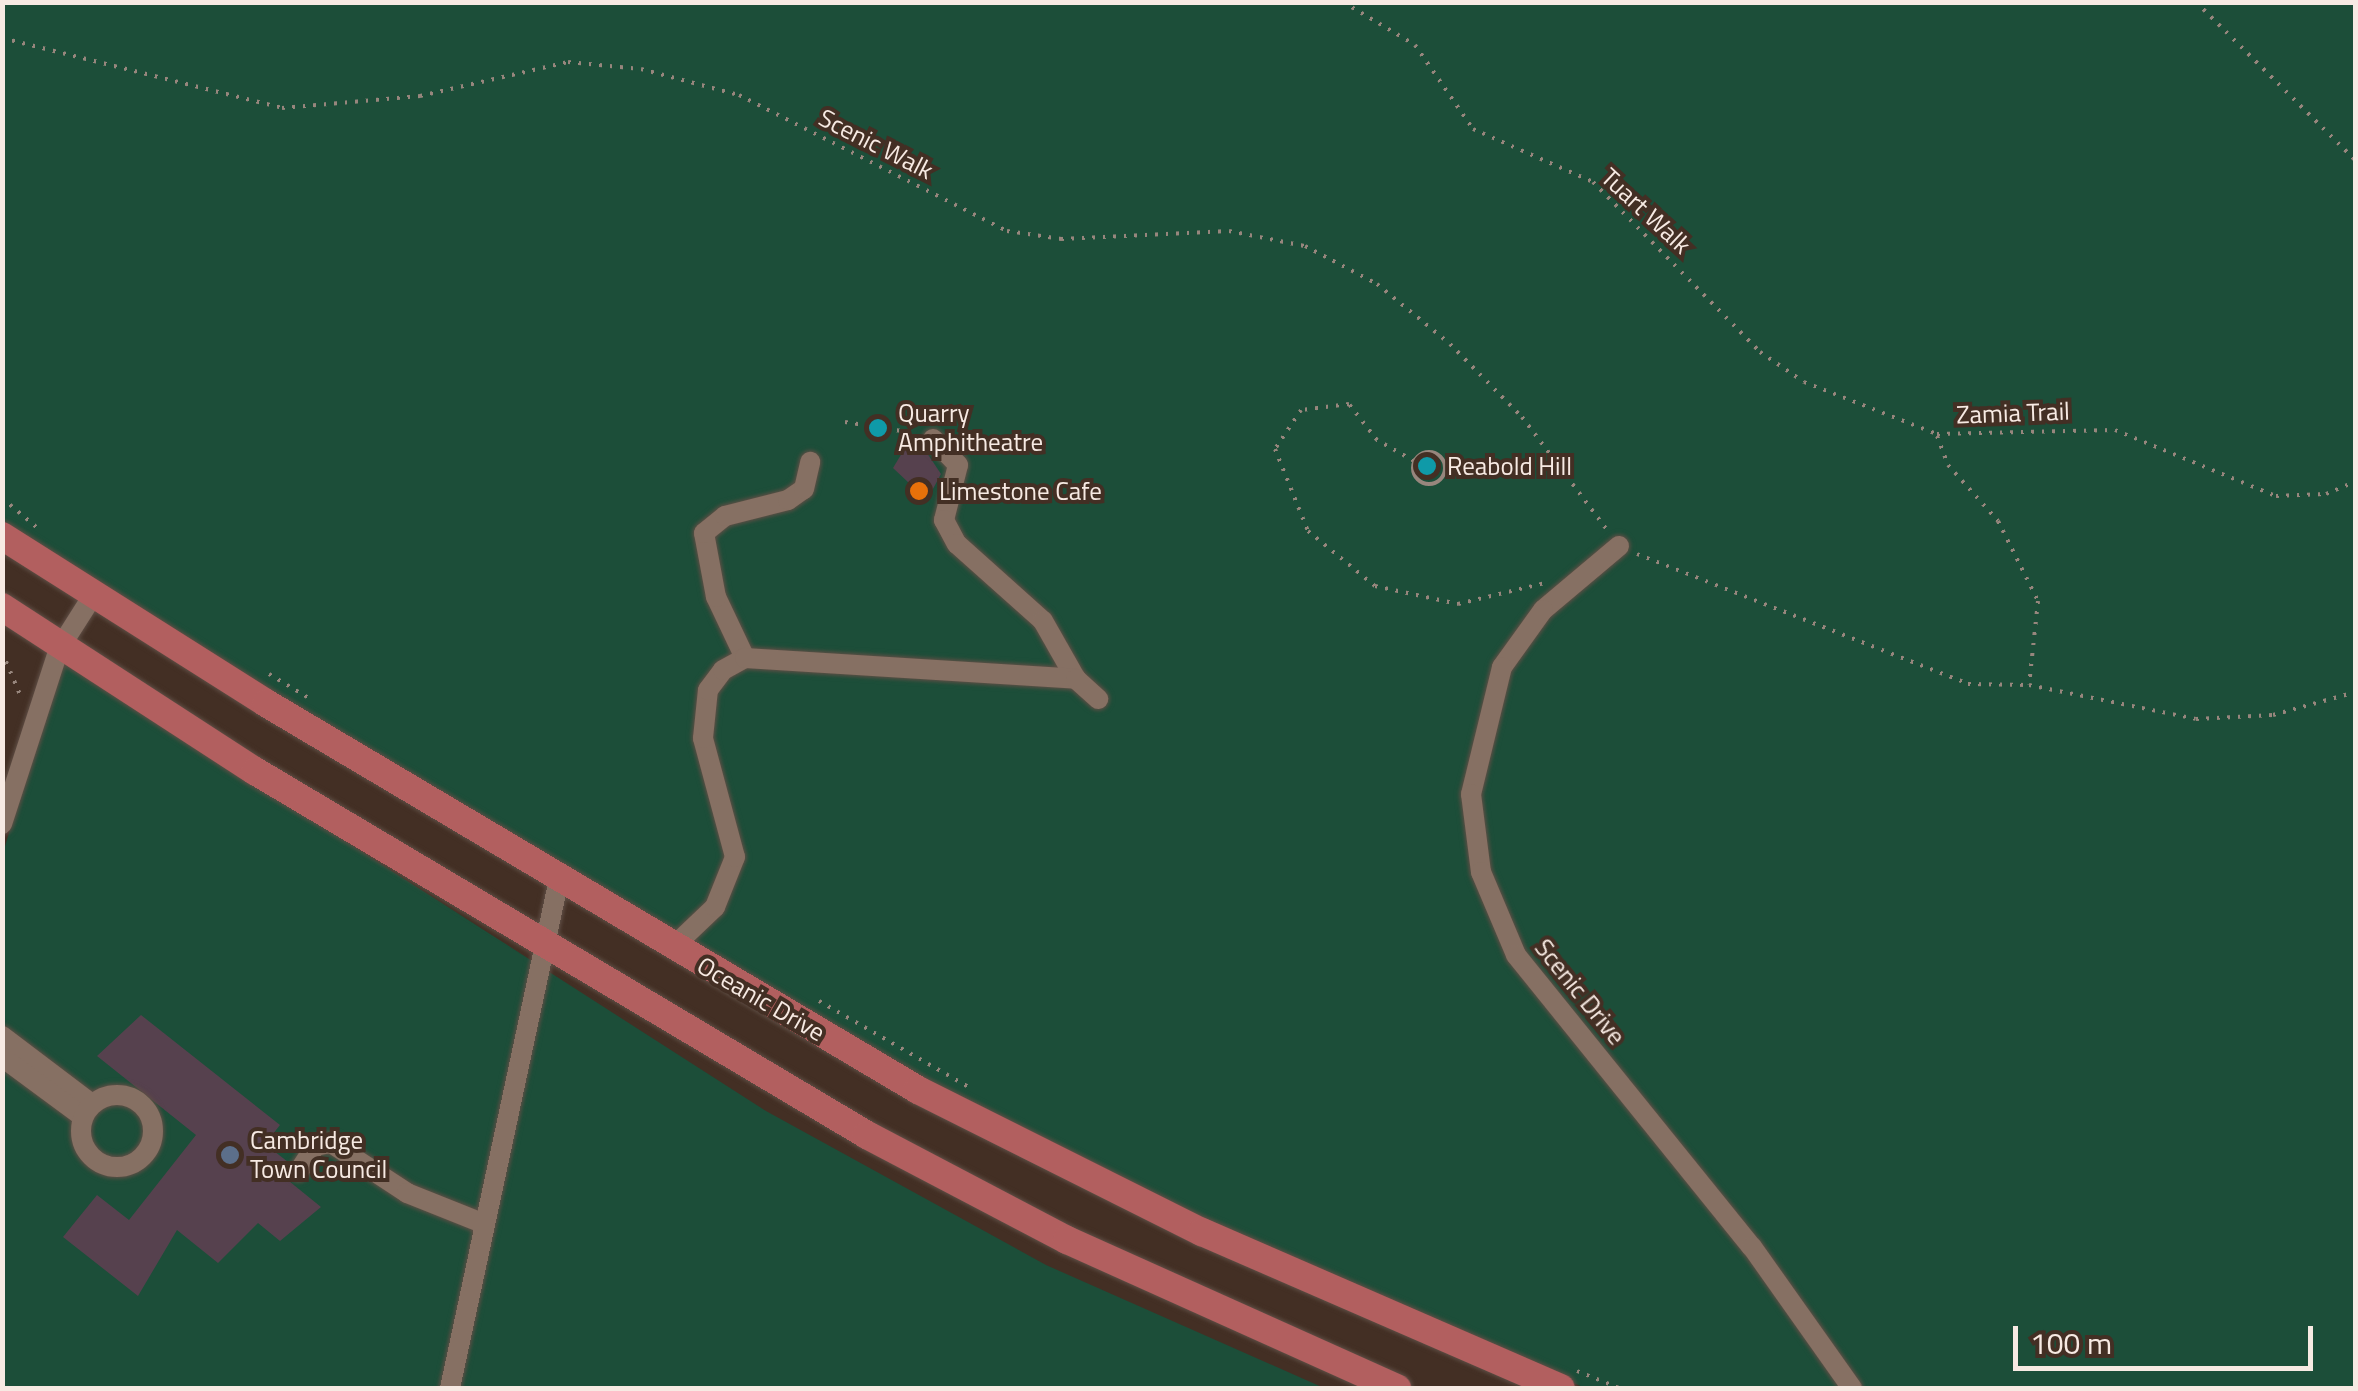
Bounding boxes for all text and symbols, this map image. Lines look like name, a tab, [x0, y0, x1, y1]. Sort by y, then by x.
street label: Scenic Walk	[814, 102, 938, 186]
street label: Tuart Walk	[1595, 162, 1697, 260]
street label: Zamia Trail	[1956, 396, 2070, 430]
place label: Quarry Amphitheatre	[898, 399, 1043, 458]
marker: Quarry Amphitheatre	[867, 417, 889, 439]
place label: Reabold Hill	[1447, 451, 1572, 481]
marker: Reabold Hill	[1416, 455, 1438, 477]
place label: Limestone Cafe	[939, 476, 1102, 506]
marker: Limestone Cafe	[908, 480, 930, 502]
street label: Scenic Drive	[1528, 933, 1632, 1051]
street label: Oceanic Drive	[692, 950, 830, 1048]
place label: Cambridge Town Council	[250, 1126, 387, 1185]
marker: Cambridge Town Council	[219, 1144, 241, 1166]
scale bar	[2018, 1306, 2318, 1368]
text: 100 m	[2030, 1320, 2112, 1366]

